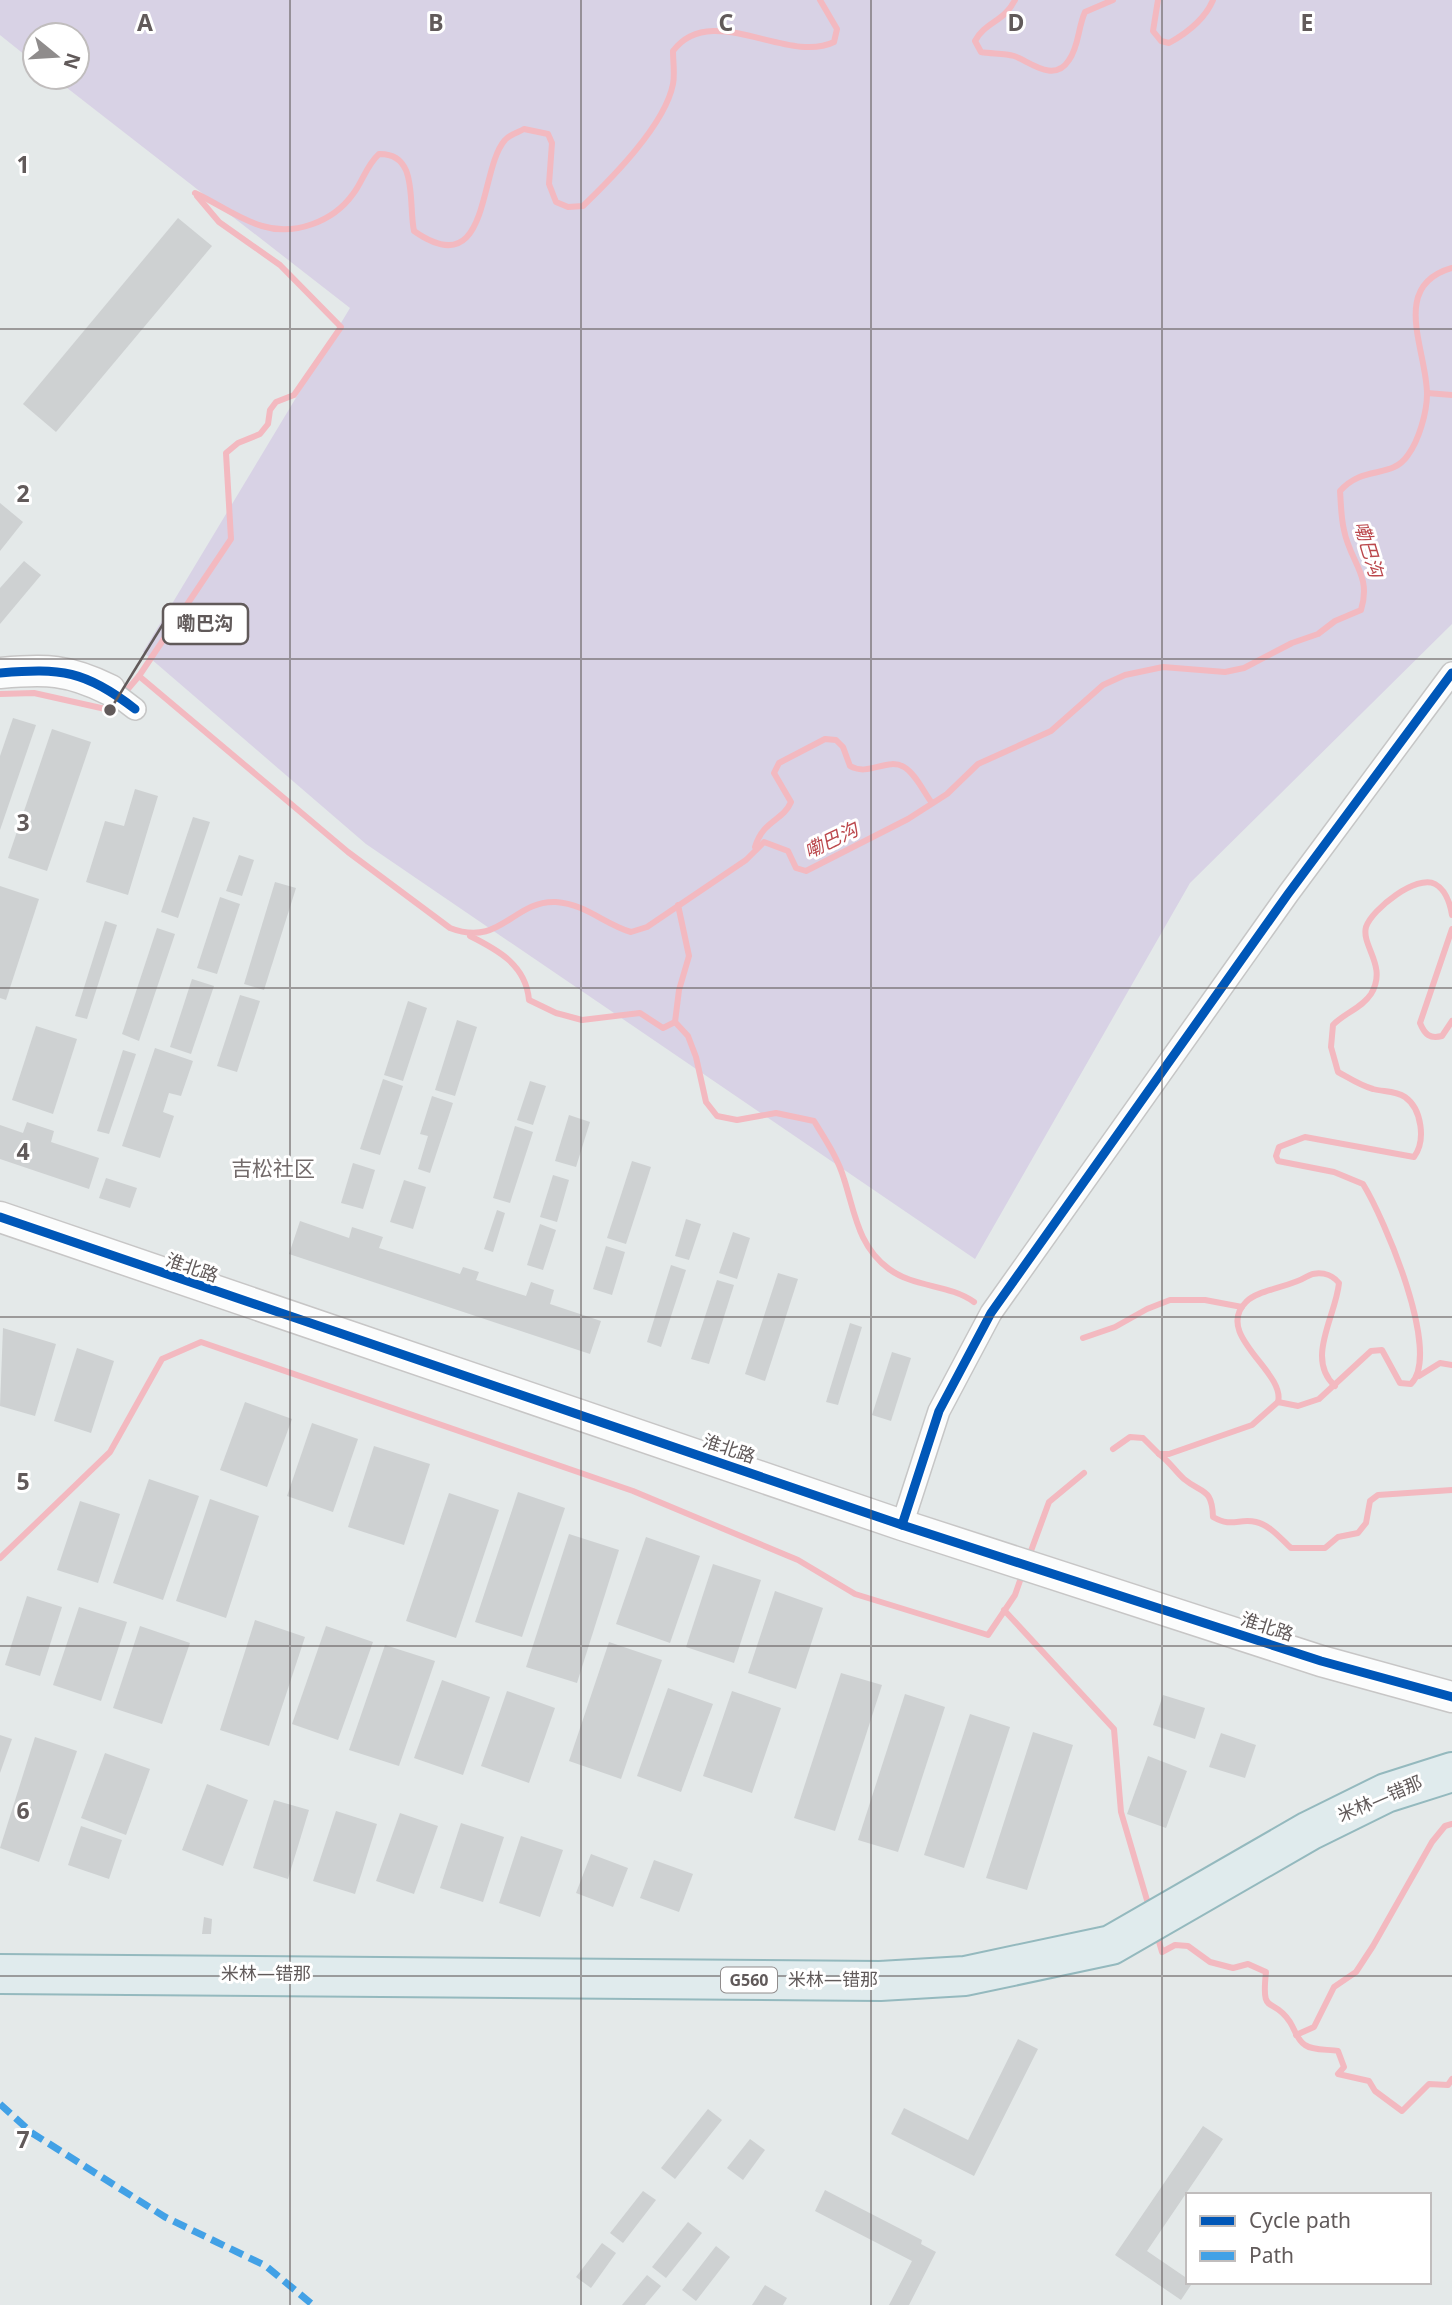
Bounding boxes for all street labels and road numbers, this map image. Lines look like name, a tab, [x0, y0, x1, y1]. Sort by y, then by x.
street label: 淮北路	[163, 1247, 222, 1287]
street label: 淮北路	[700, 1428, 759, 1468]
street label: 淮北路	[1238, 1606, 1297, 1646]
street label: 米林—错那	[1333, 1769, 1426, 1827]
street label: 米林—错那	[221, 1961, 311, 1985]
street label: 米林—错那	[788, 1967, 878, 1991]
road number: G560	[721, 1968, 777, 1992]

